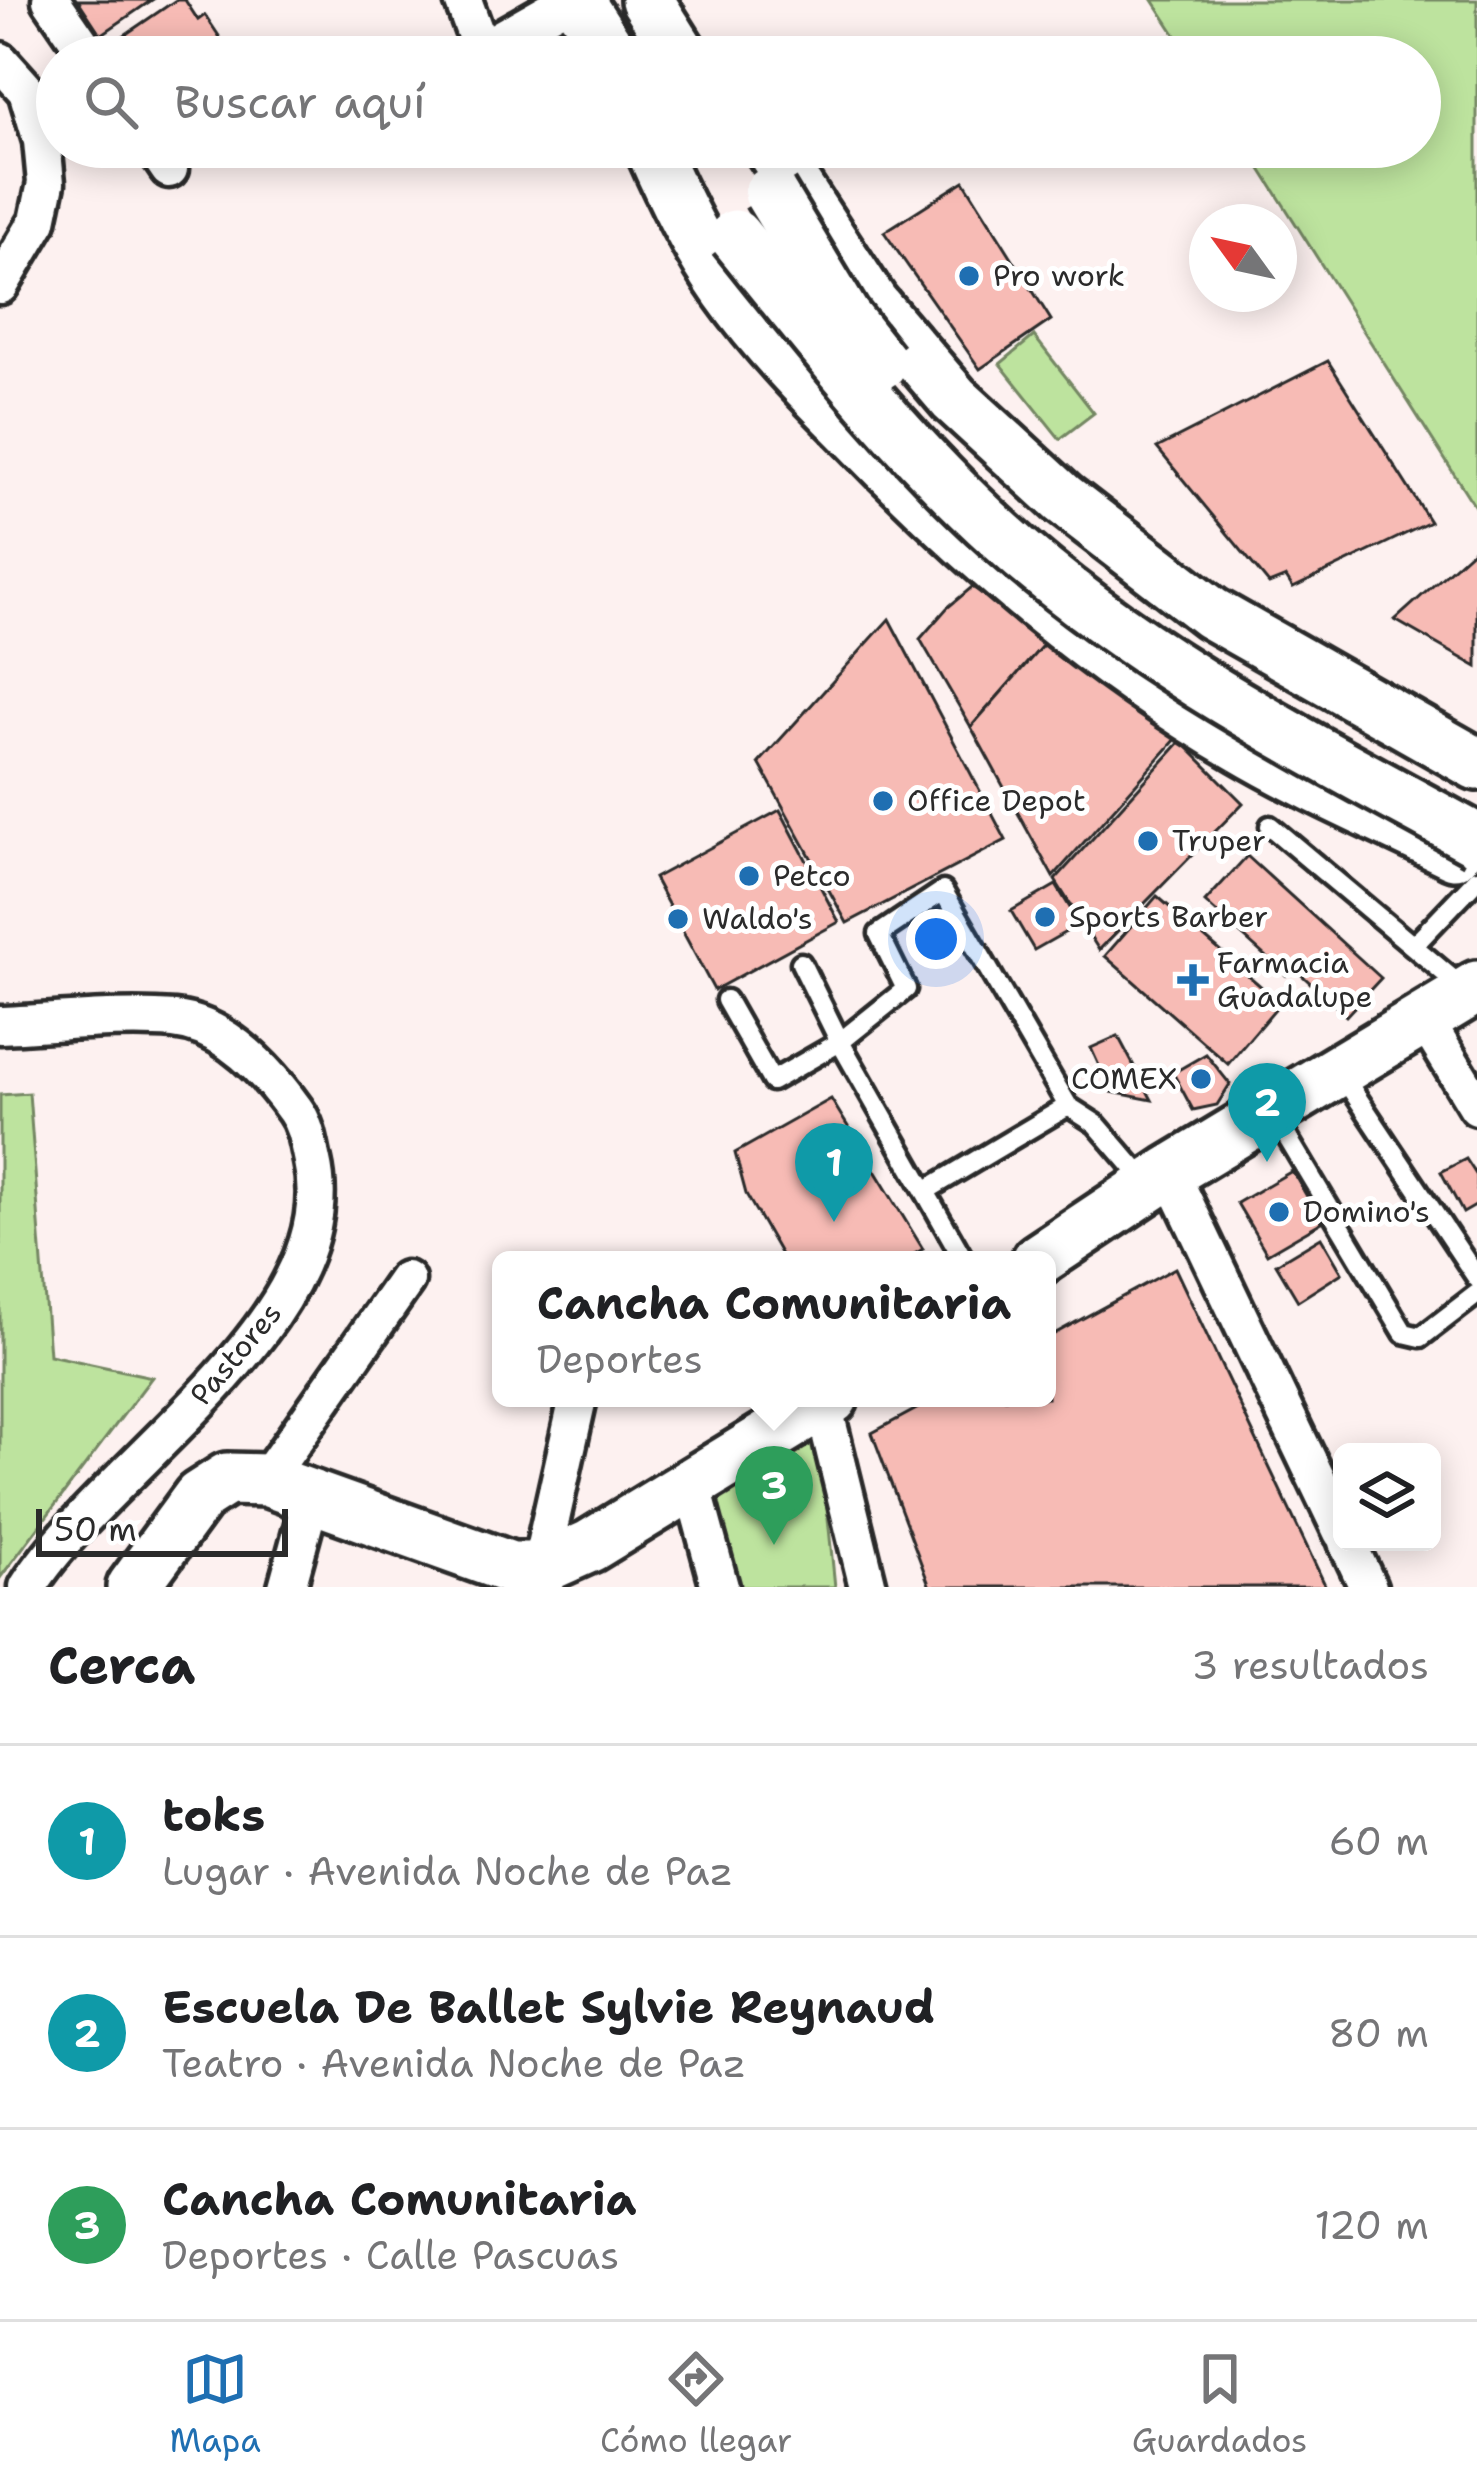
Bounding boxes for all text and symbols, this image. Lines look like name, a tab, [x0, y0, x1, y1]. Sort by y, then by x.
search box	[36, 36, 1441, 168]
icon: search	[78, 69, 144, 135]
text: Buscar aquí	[174, 72, 426, 132]
north arrow	[1189, 204, 1297, 312]
place label: Pro work	[993, 255, 1125, 296]
marker: Pro work	[956, 263, 982, 289]
place label: Office Depot	[907, 780, 1086, 821]
marker: Office Depot	[870, 788, 896, 814]
place label: Truper	[1172, 820, 1266, 861]
marker: Truper	[1135, 828, 1161, 854]
place label: Petco	[773, 855, 851, 896]
marker: Petco	[736, 863, 762, 889]
place label: Sports Barber	[1069, 896, 1268, 937]
place label: Waldo's	[702, 898, 813, 939]
marker: Sports Barber	[1032, 904, 1058, 930]
marker: Waldo's	[665, 906, 691, 932]
your location	[906, 909, 966, 969]
place label: Farmacia Guadalupe	[1217, 942, 1372, 1017]
marker: Farmacia Guadalupe	[1180, 967, 1206, 993]
place label: COMEX	[1071, 1058, 1177, 1099]
pin: 2	[1228, 1063, 1306, 1162]
marker: COMEX	[1188, 1066, 1214, 1092]
pin: 1	[795, 1123, 873, 1222]
place label: Domino's	[1303, 1191, 1430, 1232]
marker: Domino's	[1266, 1199, 1292, 1225]
popup	[492, 1251, 1056, 1407]
text: Cancha Comunitaria	[537, 1273, 1011, 1333]
street label: Pastores	[180, 1294, 291, 1414]
text: Deportes	[537, 1333, 703, 1385]
map controls	[1333, 1443, 1441, 1551]
button: layers	[1333, 1443, 1441, 1551]
pin: 3	[735, 1446, 813, 1545]
scale bar	[36, 1503, 288, 1556]
text: 50 m	[54, 1507, 137, 1552]
text: Cerca	[48, 1631, 195, 1699]
text: 3 resultados	[1191, 1639, 1429, 1691]
text: toks	[162, 1785, 265, 1845]
text: 1	[78, 1815, 96, 1867]
text: 60 m	[1329, 1815, 1429, 1867]
text: Lugar · Avenida Noche de Paz	[162, 1845, 733, 1897]
text: Escuela De Ballet Sylvie Reynaud	[162, 1977, 935, 2037]
text: 2	[73, 2007, 101, 2059]
text: 80 m	[1328, 2007, 1429, 2059]
text: Teatro · Avenida Noche de Paz	[162, 2037, 746, 2089]
text: Cancha Comunitaria	[162, 2169, 636, 2229]
text: 3	[73, 2199, 101, 2251]
text: 120 m	[1314, 2199, 1429, 2251]
text: Deportes · Calle Pascuas	[162, 2229, 619, 2281]
tab: Mapa	[170, 2346, 261, 2463]
tab: Cómo llegar	[600, 2346, 792, 2463]
tab: Guardados	[1132, 2346, 1307, 2463]

